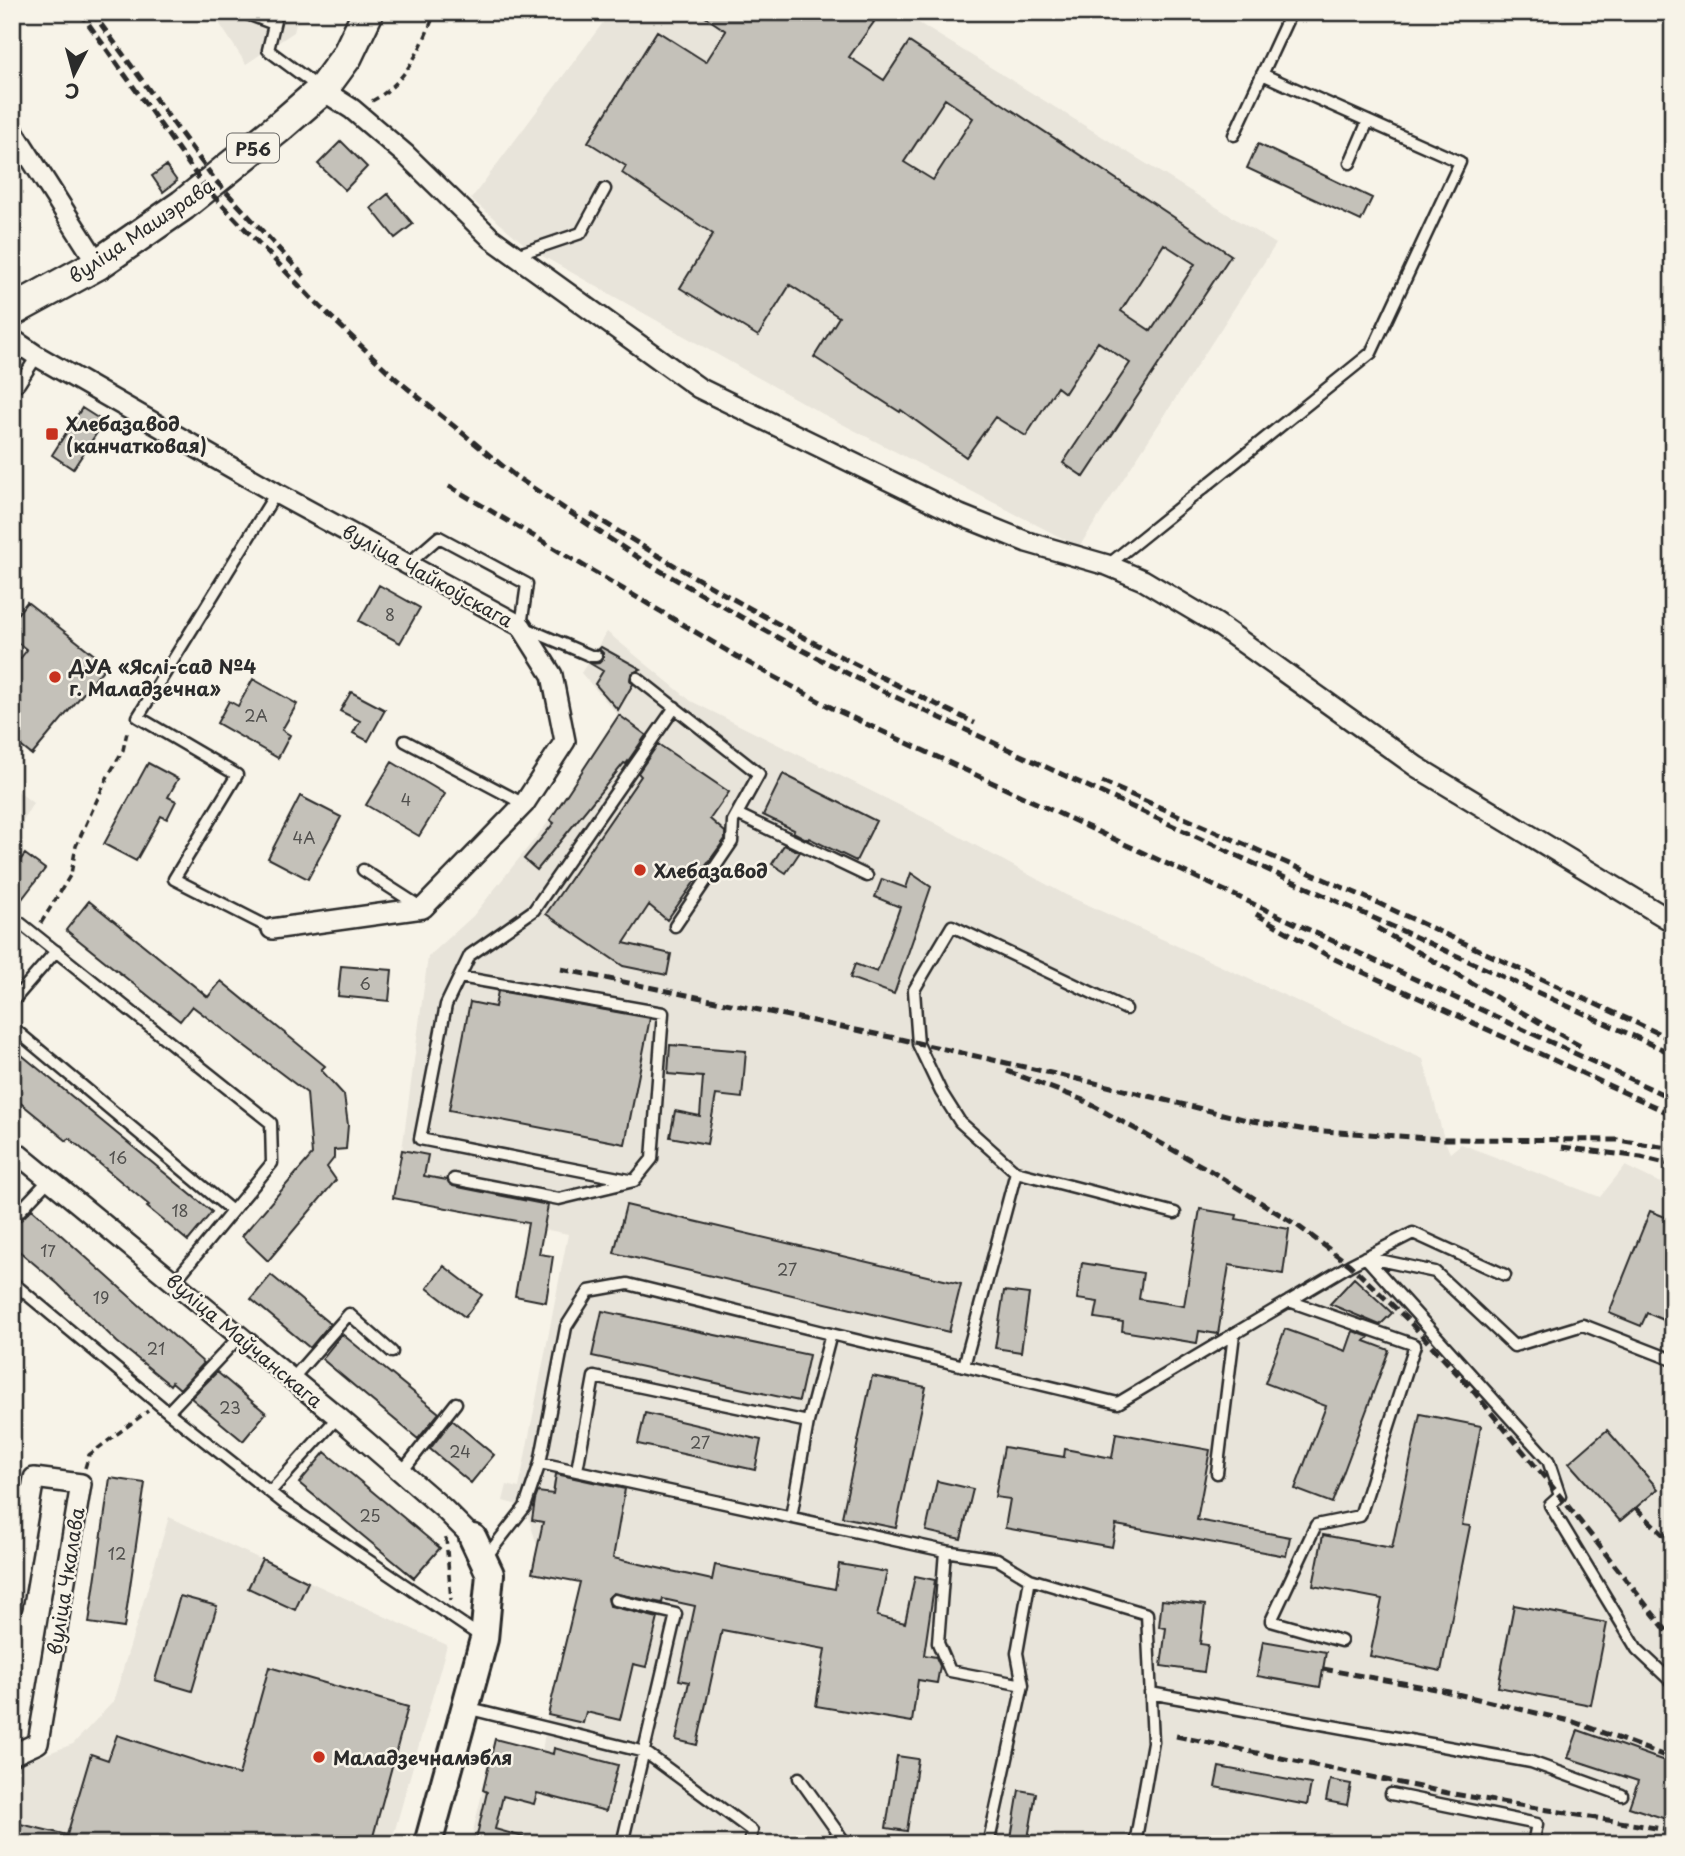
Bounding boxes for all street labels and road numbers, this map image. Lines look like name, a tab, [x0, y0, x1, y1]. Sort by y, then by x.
road number: Р56	[227, 134, 279, 162]
street label: вуліца Машэрава	[62, 171, 220, 289]
street label: вуліца Чайкоўскага	[338, 516, 518, 634]
street label: вуліца Маўчанскага	[161, 1266, 329, 1414]
street label: вуліца Чкалава	[40, 1505, 90, 1657]

